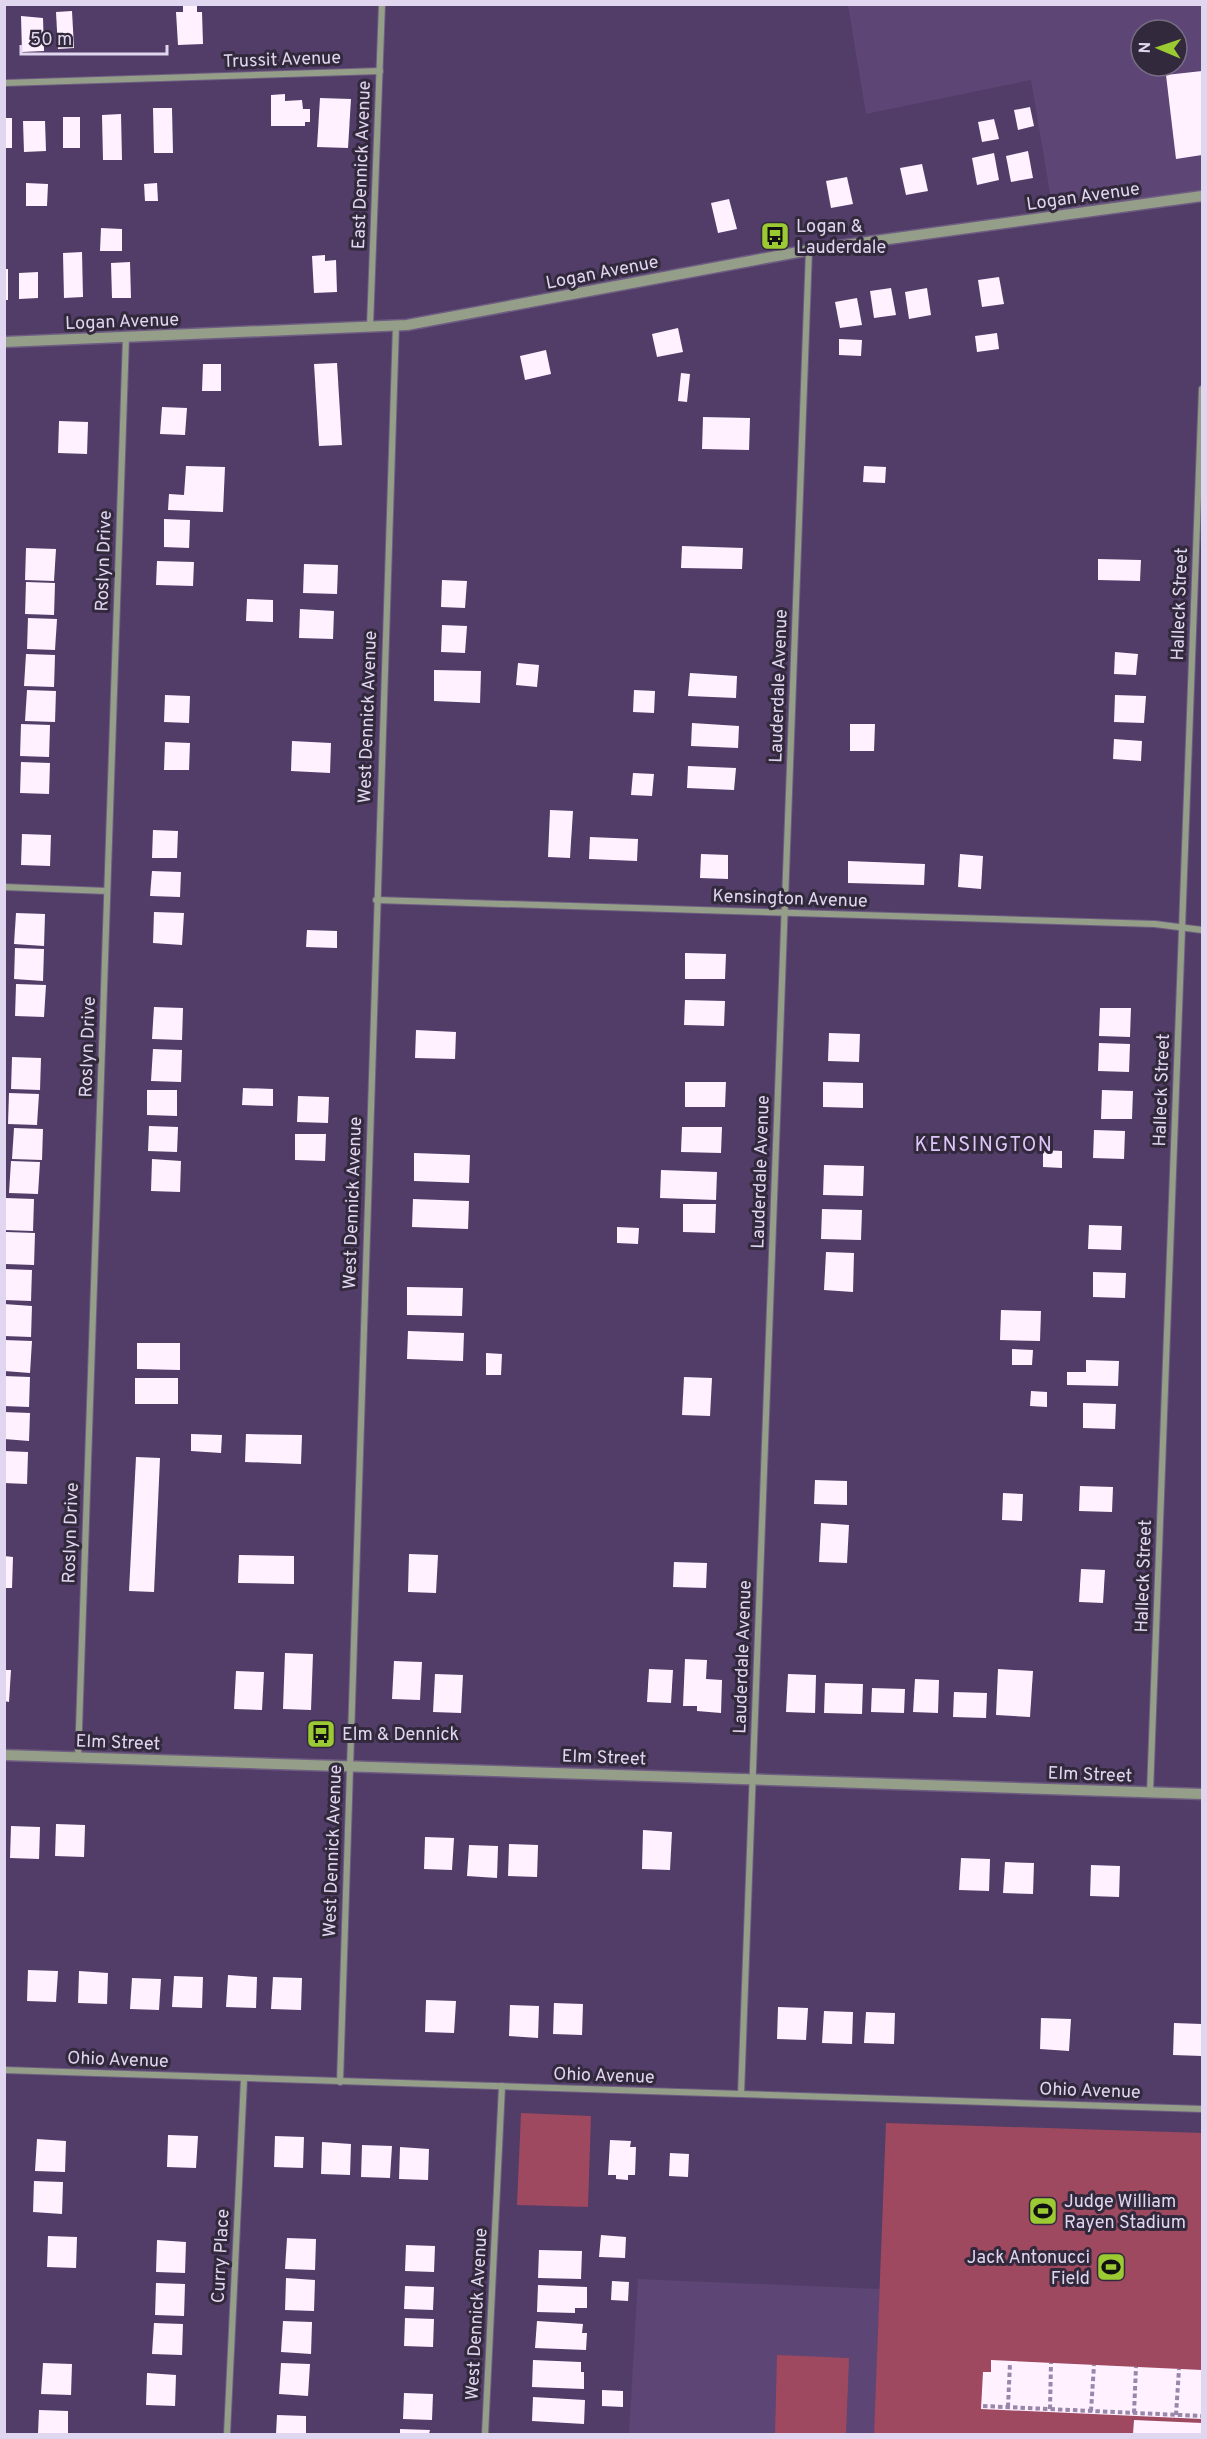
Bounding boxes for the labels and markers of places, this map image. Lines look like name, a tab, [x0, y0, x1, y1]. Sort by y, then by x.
place label: Logan & Lauderdale	[796, 216, 886, 260]
bus stop icon: Logan & Lauderdale	[759, 220, 791, 252]
bus stop icon: Elm & Dennick	[305, 1718, 337, 1750]
place label: Elm & Dennick	[342, 1724, 459, 1747]
place label: Judge William Rayen Stadium	[1064, 2191, 1186, 2235]
sports icon: Judge William Rayen Stadium	[1027, 2195, 1059, 2227]
place label: Jack Antonucci Field	[967, 2247, 1090, 2291]
sports icon: Jack Antonucci Field	[1095, 2251, 1127, 2283]

